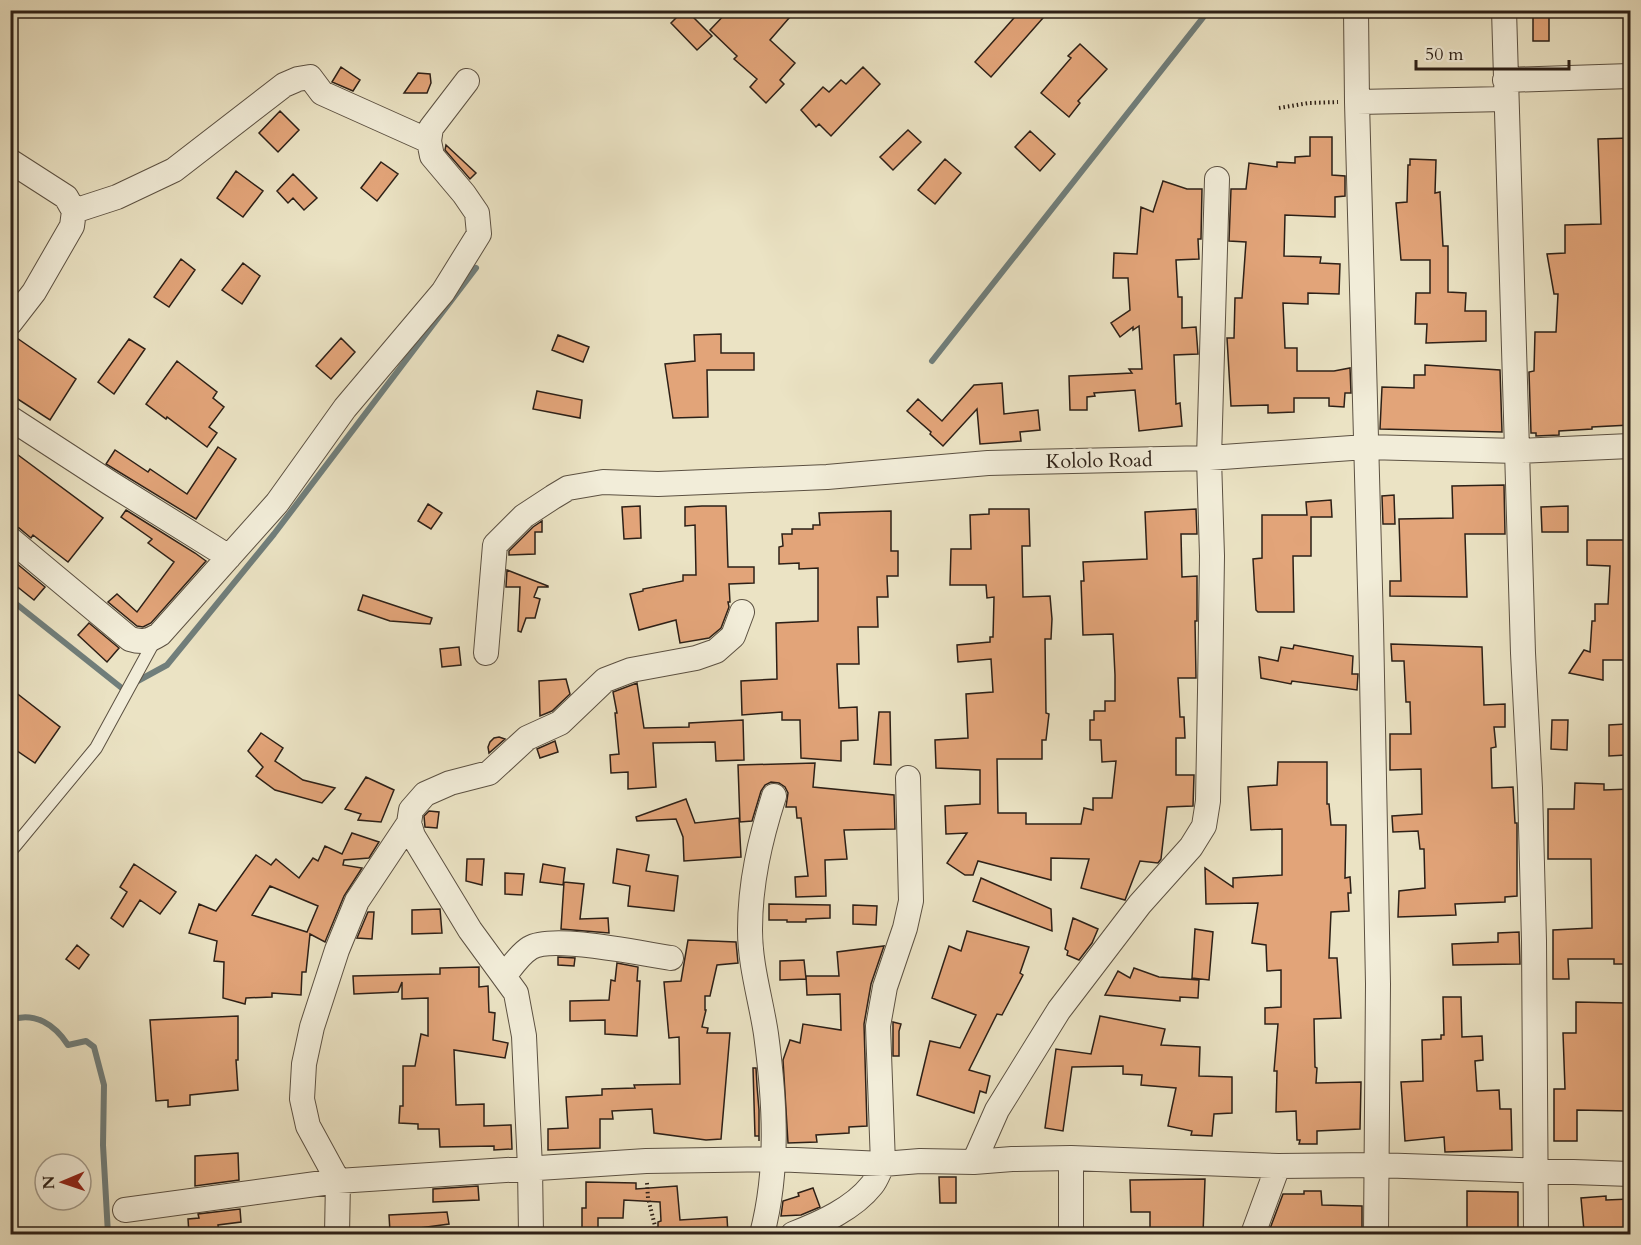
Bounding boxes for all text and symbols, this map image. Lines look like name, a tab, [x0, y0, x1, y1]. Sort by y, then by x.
scale bar	[1416, 33, 1569, 71]
text: 50 m	[1425, 42, 1464, 67]
street label: Kololo Road	[1045, 446, 1153, 475]
north arrow	[33, 1152, 93, 1212]
text: N	[38, 1175, 60, 1190]

